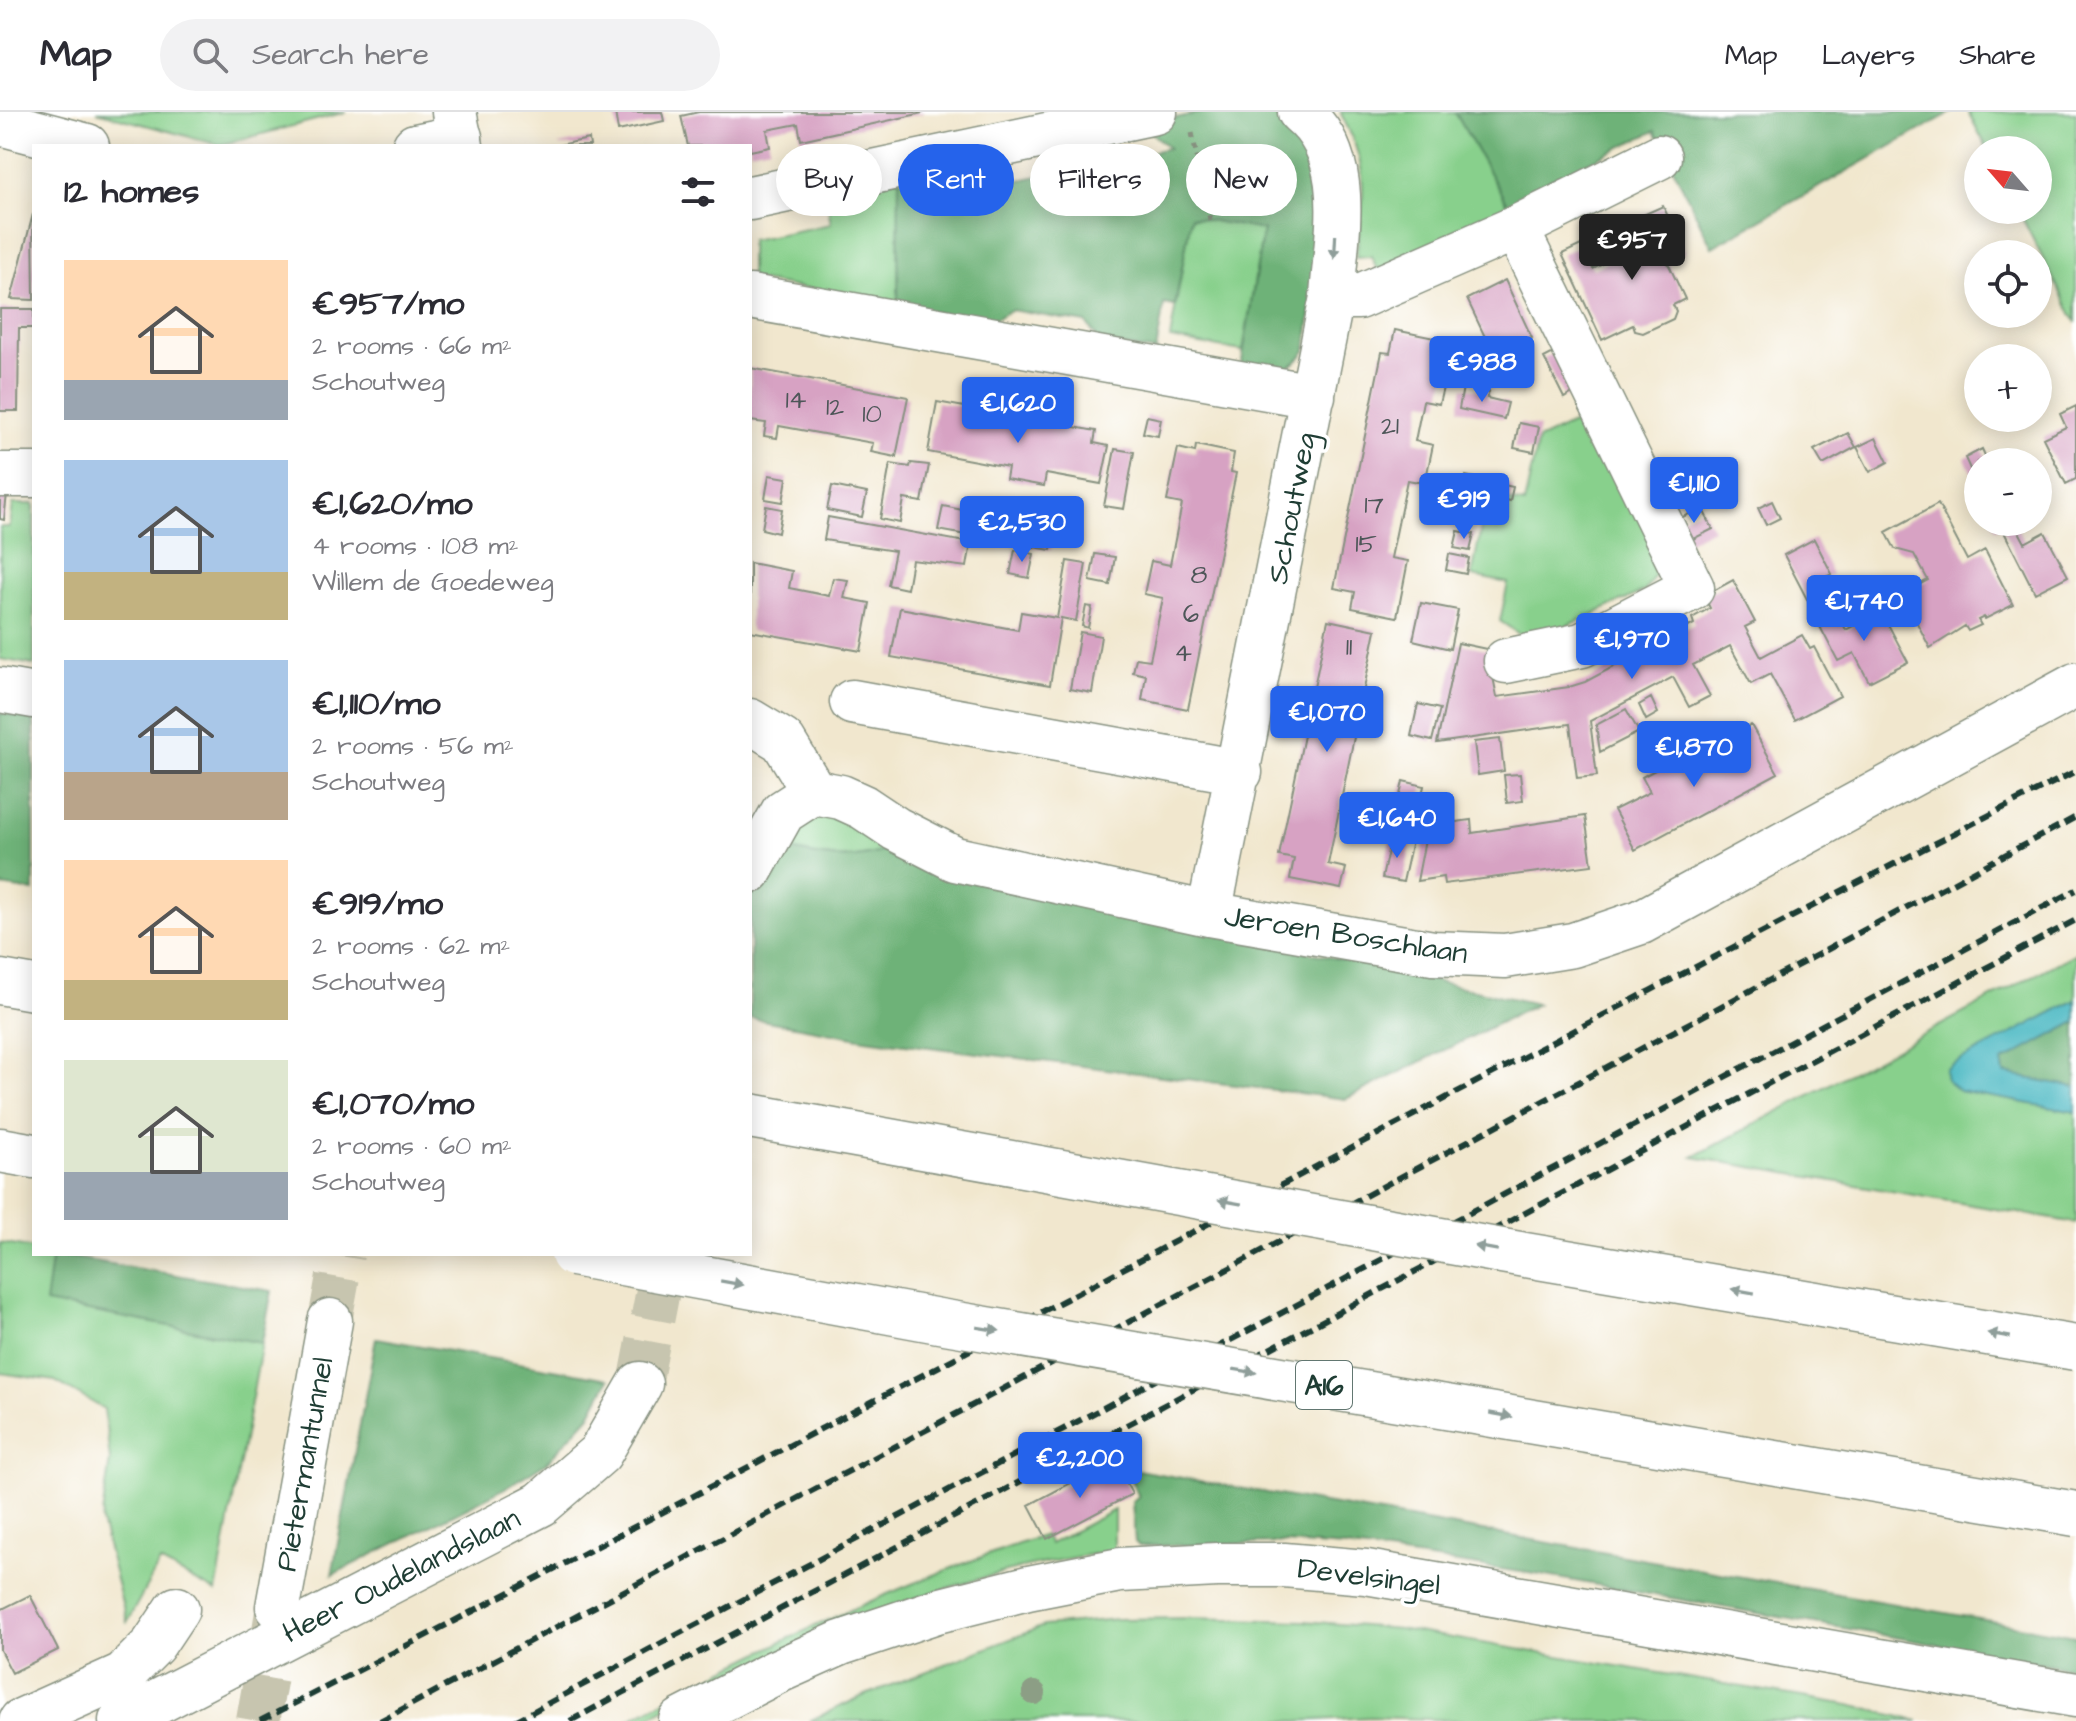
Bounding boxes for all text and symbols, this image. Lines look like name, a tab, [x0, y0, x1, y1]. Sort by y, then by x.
search box	[160, 19, 720, 91]
text: Map	[40, 29, 112, 81]
icon: search	[188, 33, 232, 77]
text: Search here	[252, 34, 429, 76]
text: Map	[1725, 36, 1778, 75]
text: Layers	[1822, 36, 1915, 75]
text: Share	[1959, 36, 2036, 75]
north arrow	[1964, 136, 2052, 224]
map controls	[1964, 136, 2052, 536]
chip: Buy	[776, 144, 882, 216]
chip: Rent	[898, 144, 1014, 216]
chip: Filters	[1030, 144, 1170, 216]
chip: New	[1186, 144, 1297, 216]
text: 12 homes	[64, 168, 199, 216]
icon: filters	[676, 170, 720, 214]
pin: €957	[1585, 214, 1679, 282]
text: €957	[1597, 222, 1667, 258]
one-way arrow	[1328, 235, 1341, 260]
button: locate	[1964, 240, 2052, 328]
text: €957/mo	[312, 280, 464, 328]
icon: home	[128, 292, 224, 388]
text: 2 rooms · 66 m²	[312, 328, 512, 364]
pin: €988	[1435, 336, 1529, 404]
text: €988	[1447, 344, 1517, 380]
button: +	[1964, 344, 2052, 432]
text: Schoutweg	[312, 364, 445, 400]
pin: €1,620	[953, 377, 1083, 445]
house number: 14	[785, 382, 807, 418]
text: €1,620	[980, 385, 1056, 421]
house number: 12	[826, 389, 844, 425]
house number: 10	[862, 396, 882, 432]
house number: 21	[1381, 408, 1399, 444]
street label: Schoutweg	[1257, 429, 1328, 588]
button: −	[1964, 448, 2052, 536]
pin: €1,110	[1629, 457, 1759, 525]
text: €1,110	[1668, 465, 1720, 501]
pin: €919	[1417, 473, 1511, 541]
text: €1,620/mo	[312, 480, 473, 528]
text: €919	[1437, 481, 1491, 517]
house number: 17	[1364, 487, 1384, 523]
icon: home	[128, 492, 224, 588]
pin: €2,530	[957, 496, 1087, 564]
text: €2,530	[978, 504, 1066, 540]
house number: 15	[1355, 526, 1377, 562]
text: 4 rooms · 108 m²	[312, 528, 518, 564]
house number: 8	[1191, 557, 1208, 593]
text: Willem de Goedeweg	[312, 564, 554, 600]
pin: €1,740	[1799, 575, 1929, 643]
text: €1,740	[1825, 583, 1903, 619]
house number: 6	[1183, 596, 1199, 632]
pin: €1,970	[1567, 613, 1697, 681]
text: €1,970	[1594, 621, 1670, 657]
house number: 11	[1346, 629, 1352, 665]
house number: 4	[1174, 635, 1192, 671]
text: €1,110/mo	[312, 680, 441, 728]
pin: €1,070	[1262, 686, 1392, 754]
icon: home	[128, 692, 224, 788]
text: €1,070	[1288, 694, 1366, 730]
pin: €1,870	[1629, 721, 1759, 789]
text: 2 rooms · 56 m²	[312, 728, 514, 764]
text: €1,870	[1655, 729, 1733, 765]
text: Schoutweg	[312, 764, 445, 800]
pin: €1,640	[1332, 792, 1462, 860]
text: €1,640	[1357, 800, 1437, 836]
text: €919/mo	[312, 880, 443, 928]
icon: home	[128, 892, 224, 988]
street label: Jeroen Boschlaan	[1221, 895, 1471, 975]
text: 2 rooms · 62 m²	[312, 928, 510, 964]
text: Schoutweg	[312, 964, 445, 1000]
text: €1,070/mo	[312, 1080, 474, 1128]
icon: home	[128, 1092, 224, 1188]
text: 2 rooms · 60 m²	[312, 1128, 512, 1164]
text: Schoutweg	[312, 1164, 445, 1200]
one-way arrow	[1218, 1196, 1243, 1208]
one-way arrow	[1474, 1241, 1499, 1253]
one-way arrow	[720, 1277, 745, 1290]
one-way arrow	[1730, 1285, 1755, 1297]
one-way arrow	[976, 1323, 1001, 1336]
one-way arrow	[1986, 1328, 2011, 1340]
street label: Pietermantunnel	[265, 1354, 344, 1575]
road number: A16	[1296, 1361, 1352, 1409]
one-way arrow	[1233, 1366, 1258, 1378]
one-way arrow	[1489, 1409, 1514, 1422]
pin: €2,200	[1015, 1432, 1145, 1500]
text: €2,200	[1036, 1440, 1124, 1476]
street label: Heer Oudelandslaan	[275, 1498, 528, 1654]
street label: Develsingel	[1295, 1547, 1443, 1608]

